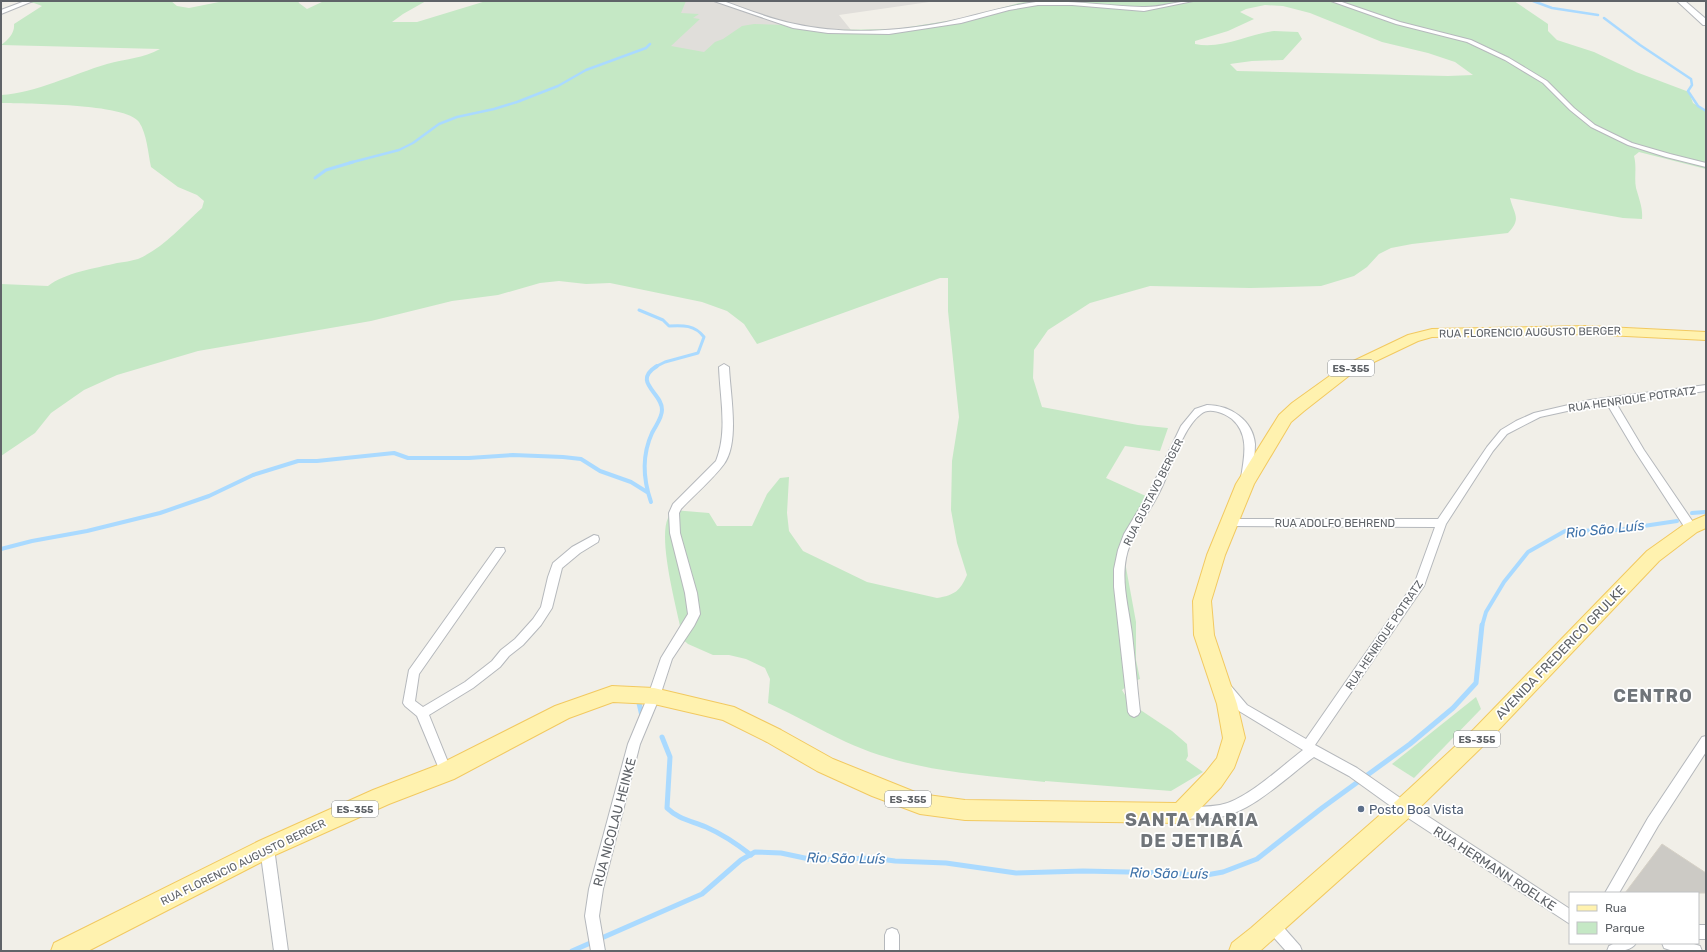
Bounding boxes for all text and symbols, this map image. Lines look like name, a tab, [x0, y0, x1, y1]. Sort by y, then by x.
street label: RUA FLORENCIO AUGUSTO BERGER	[1439, 324, 1621, 341]
road number: ES-355	[1328, 360, 1374, 376]
street label: RUA HENRIQUE POTRATZ	[1567, 384, 1697, 415]
street label: RUA GUSTAVO BERGER	[1121, 436, 1186, 548]
street label: RUA ADOLFO BEHREND	[1275, 517, 1395, 530]
water label: Rio São Luís	[1565, 517, 1645, 542]
street label: RUA HENRIQUE POTRATZ	[1343, 578, 1426, 692]
street label: AVENIDA FREDERICO GRULKE	[1492, 582, 1629, 722]
district label: CENTRO	[1613, 685, 1693, 707]
road number: ES-355	[1454, 731, 1500, 747]
street label: RUA NICOLAU HEINKE	[590, 756, 639, 888]
road number: ES-355	[885, 791, 931, 807]
road number: ES-355	[332, 801, 378, 817]
place label: Posto Boa Vista	[1369, 802, 1464, 817]
marker: Posto Boa Vista	[1356, 804, 1366, 814]
district label: SANTA MARIA DE JETIBÁ	[1125, 809, 1259, 852]
street label: RUA FLORENCIO AUGUSTO BERGER	[159, 817, 328, 908]
street label: RUA HERMANN ROELKE	[1431, 823, 1559, 914]
water label: Rio São Luís	[806, 849, 886, 868]
water label: Rio São Luís	[1129, 864, 1209, 883]
legend	[1569, 892, 1699, 944]
text: Rua	[1605, 901, 1627, 915]
text: Parque	[1605, 921, 1645, 935]

